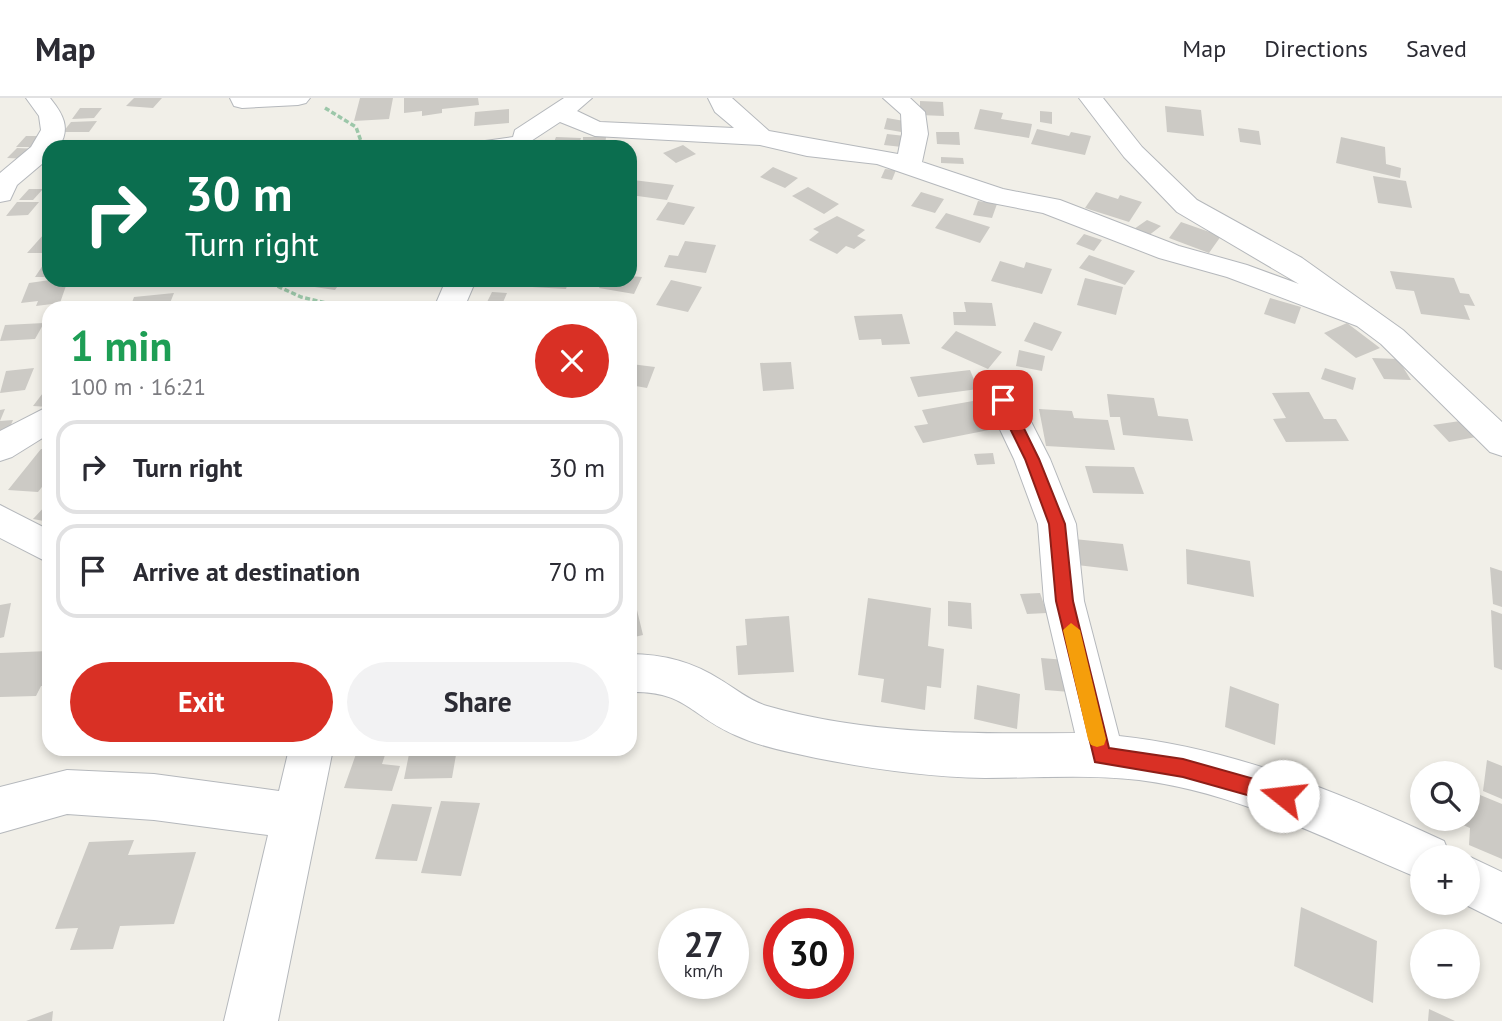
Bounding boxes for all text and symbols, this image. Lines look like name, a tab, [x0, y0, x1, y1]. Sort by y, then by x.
text: Map	[35, 27, 96, 70]
text: Map	[1182, 33, 1226, 64]
text: Directions	[1264, 33, 1368, 64]
text: Saved	[1406, 33, 1467, 64]
text: 30 m	[185, 161, 292, 225]
icon: right	[70, 168, 161, 259]
text: Turn right	[185, 223, 319, 265]
text: 1 min	[70, 318, 172, 373]
button: close	[535, 324, 609, 398]
pin	[973, 370, 1033, 430]
text: 100 m · 16:21	[70, 372, 206, 401]
icon: arrive	[984, 381, 1022, 419]
icon: right	[74, 448, 112, 486]
text: Turn right	[133, 451, 242, 484]
text: 30 m	[549, 451, 605, 484]
icon: arrive	[74, 552, 112, 590]
text: Arrive at destination	[133, 555, 360, 588]
text: 70 m	[549, 555, 605, 588]
button: Exit	[70, 662, 333, 742]
button: Share	[347, 662, 609, 742]
position arrow	[1246, 759, 1320, 833]
map controls	[1410, 761, 1480, 999]
button: search	[1410, 761, 1480, 831]
button: +	[1410, 845, 1480, 915]
speed limit sign: 30	[763, 908, 854, 999]
text: 27	[684, 921, 723, 967]
button: −	[1410, 929, 1480, 999]
text: km/h	[684, 959, 723, 982]

